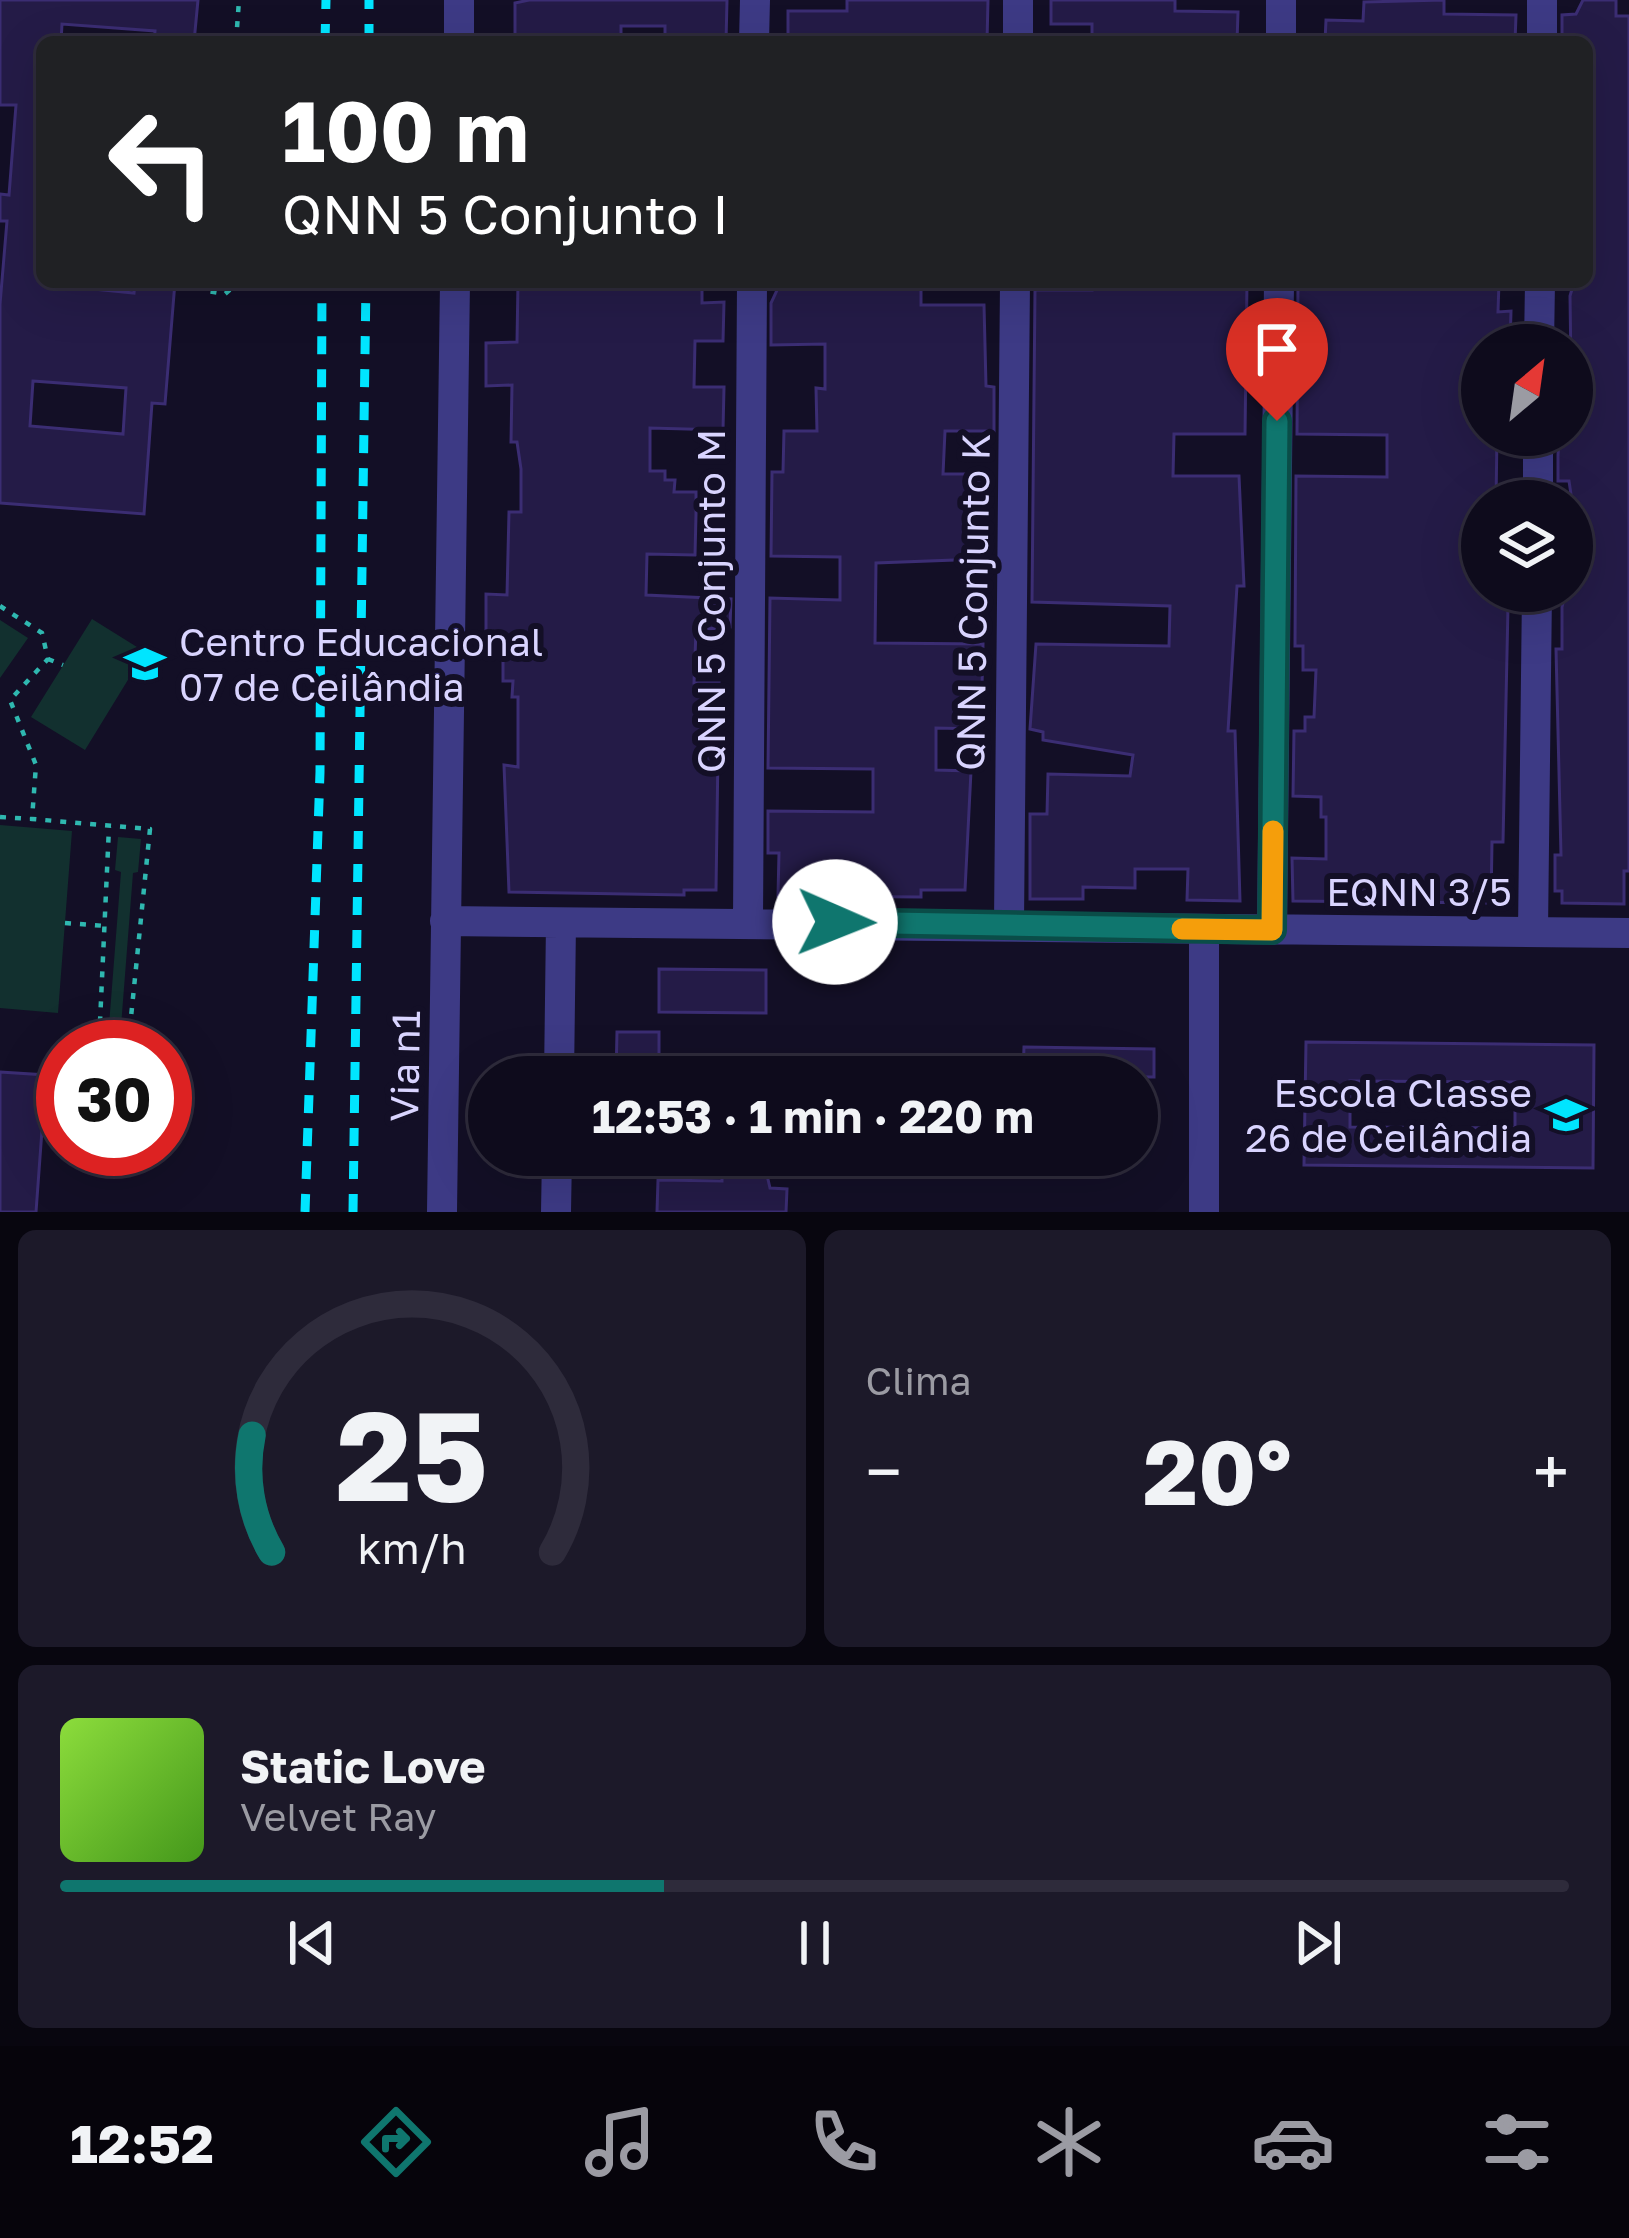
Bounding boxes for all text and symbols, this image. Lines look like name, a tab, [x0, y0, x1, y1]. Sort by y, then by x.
text: 100 m	[282, 80, 529, 180]
icon: left	[84, 84, 240, 240]
text: QNN 5 Conjunto I	[282, 181, 729, 246]
pin	[1226, 298, 1328, 421]
icon: arrive	[1244, 316, 1310, 382]
north arrow	[1461, 324, 1593, 456]
map controls	[1461, 324, 1593, 612]
street label: QNN 5 Conjunto M	[687, 429, 734, 773]
street label: QNN 5 Conjunto K	[946, 433, 999, 771]
button: layers	[1461, 480, 1593, 612]
place label: Centro Educacional 07 de Ceilândia	[179, 618, 543, 710]
school or university icon: Centro Educacional 07 de Ceilândia	[122, 641, 168, 687]
position arrow	[772, 859, 898, 985]
street label: EQNN 3/5	[1326, 868, 1512, 915]
street label: Via n1	[380, 1010, 429, 1122]
speed limit sign: 30	[36, 1020, 192, 1176]
place label: Escola Classe 26 de Ceilândia	[1245, 1069, 1532, 1161]
text: 12:53 · 1 min · 220 m	[592, 1089, 1034, 1143]
school or university icon: Escola Classe 26 de Ceilândia	[1543, 1092, 1589, 1138]
text: Clima	[866, 1357, 972, 1404]
text: 25	[336, 1379, 488, 1528]
text: 20°	[1143, 1417, 1292, 1525]
text: −	[866, 1431, 902, 1511]
text: +	[1533, 1431, 1569, 1511]
text: km/h	[357, 1521, 466, 1572]
text: Static Love	[240, 1739, 486, 1793]
text: Velvet Ray	[240, 1793, 436, 1840]
icon: previous	[279, 1910, 345, 1976]
icon: pause	[782, 1910, 848, 1976]
icon: next	[1285, 1910, 1351, 1976]
icon: directions	[354, 2100, 438, 2184]
icon: music	[578, 2100, 662, 2184]
icon: phone	[802, 2100, 886, 2184]
icon: climate	[1027, 2100, 1111, 2184]
icon: car	[1251, 2100, 1335, 2184]
icon: filters	[1475, 2100, 1559, 2184]
text: 12:52	[70, 2110, 214, 2175]

